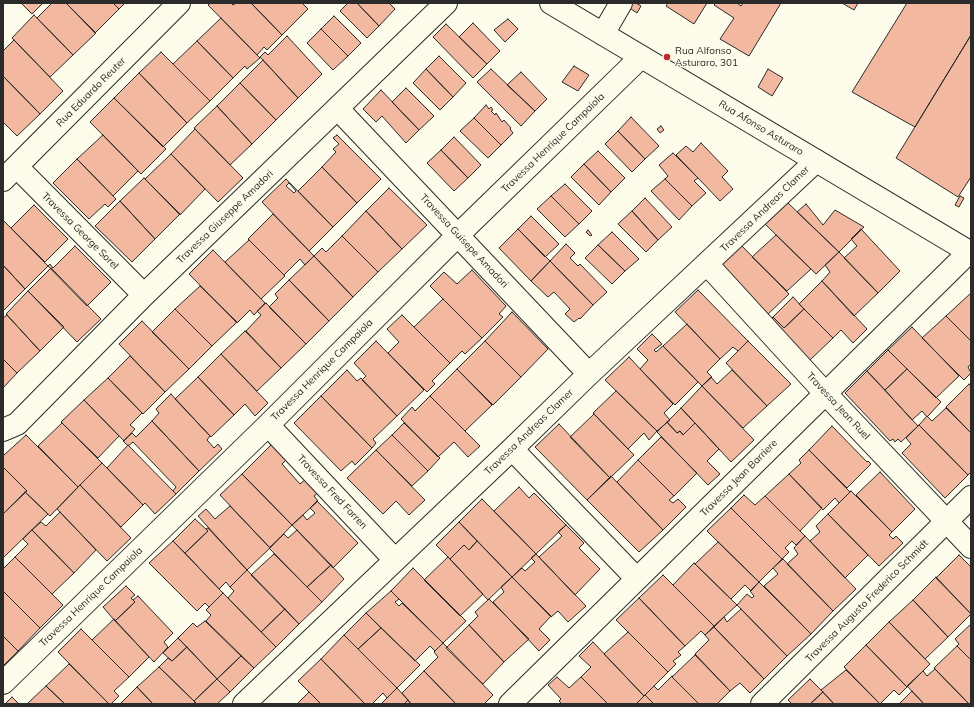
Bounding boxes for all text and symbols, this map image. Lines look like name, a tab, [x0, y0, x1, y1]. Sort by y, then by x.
place label: Rua Alfonso Asturaro, 301	[675, 45, 738, 68]
marker: Rua Alfonso Asturaro, 301	[662, 52, 672, 62]
street label: Rua Eduardo Reuter	[54, 55, 128, 129]
street label: Travessa Henrique Campaiola	[499, 90, 607, 196]
street label: Rua Afonso Asturaro	[716, 98, 806, 158]
street label: Travessa Andreas Clamer	[718, 163, 812, 255]
street label: Travessa Giuseppe Amadori	[174, 168, 276, 266]
street label: Travessa George Sorel	[39, 190, 121, 272]
street label: Travessa Guisepe Amadori	[417, 192, 511, 290]
street label: Travessa Henrique Campaiola	[269, 317, 375, 423]
street label: Travessa Jean Ruel	[804, 370, 872, 442]
street label: Travessa Andreas Clamer	[482, 386, 576, 478]
street label: Travessa Jean Barriere	[698, 437, 780, 519]
street label: Travessa Fred Farren	[295, 452, 369, 532]
street label: Travessa Augusto Frederico Schmidt	[803, 537, 931, 665]
street label: Travessa Henrique Campaiola	[37, 544, 145, 650]

